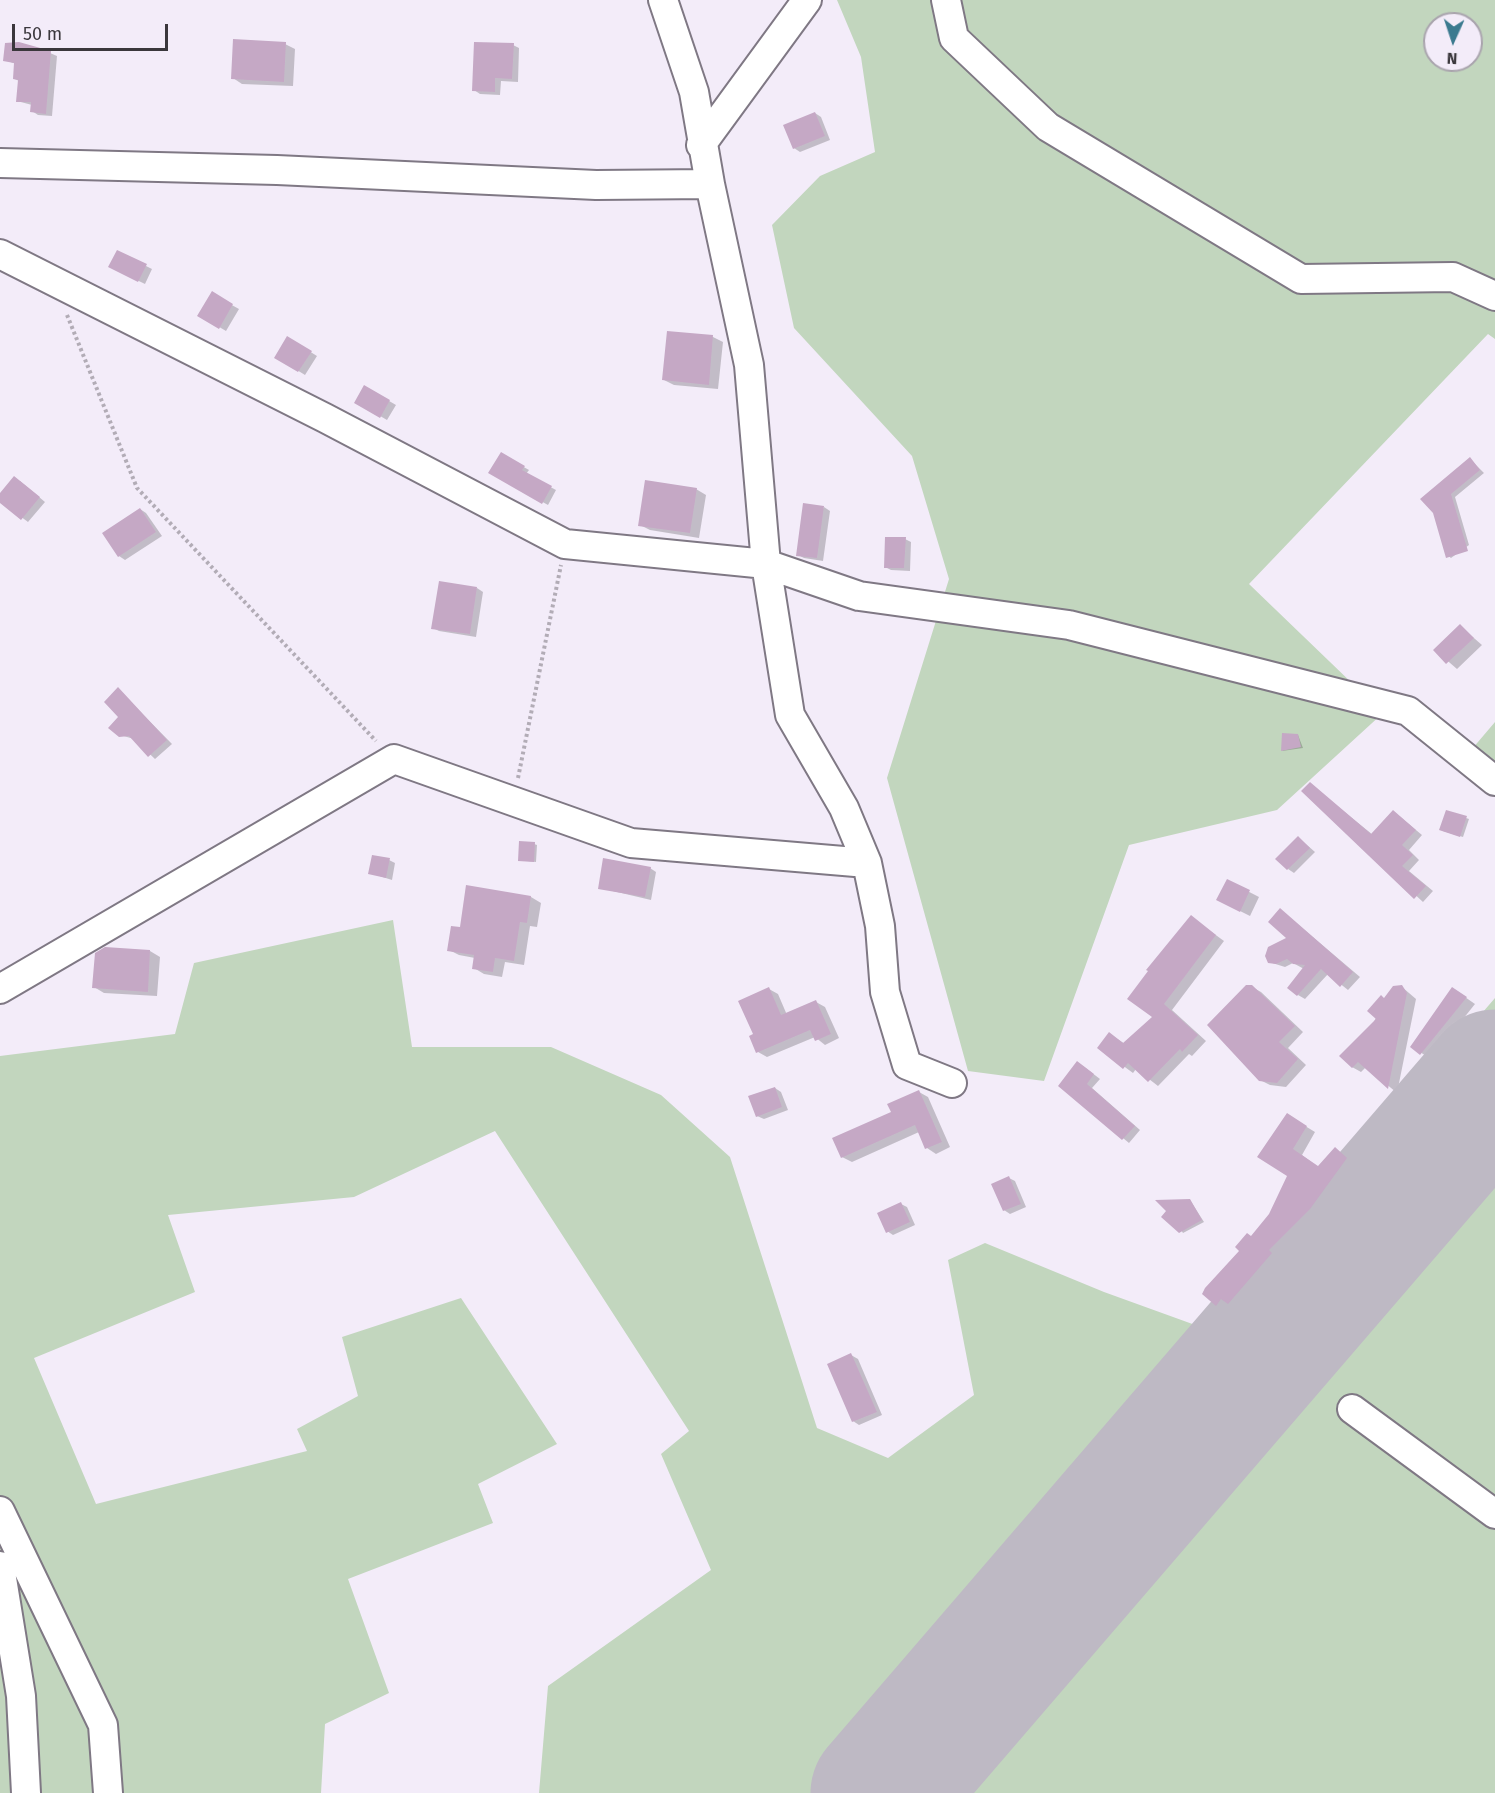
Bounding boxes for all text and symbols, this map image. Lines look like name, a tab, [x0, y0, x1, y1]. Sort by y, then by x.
scale bar	[15, 12, 171, 50]
north arrow	[1423, 12, 1483, 72]
text: 50 m	[23, 23, 62, 45]
text: N	[1446, 49, 1458, 68]

